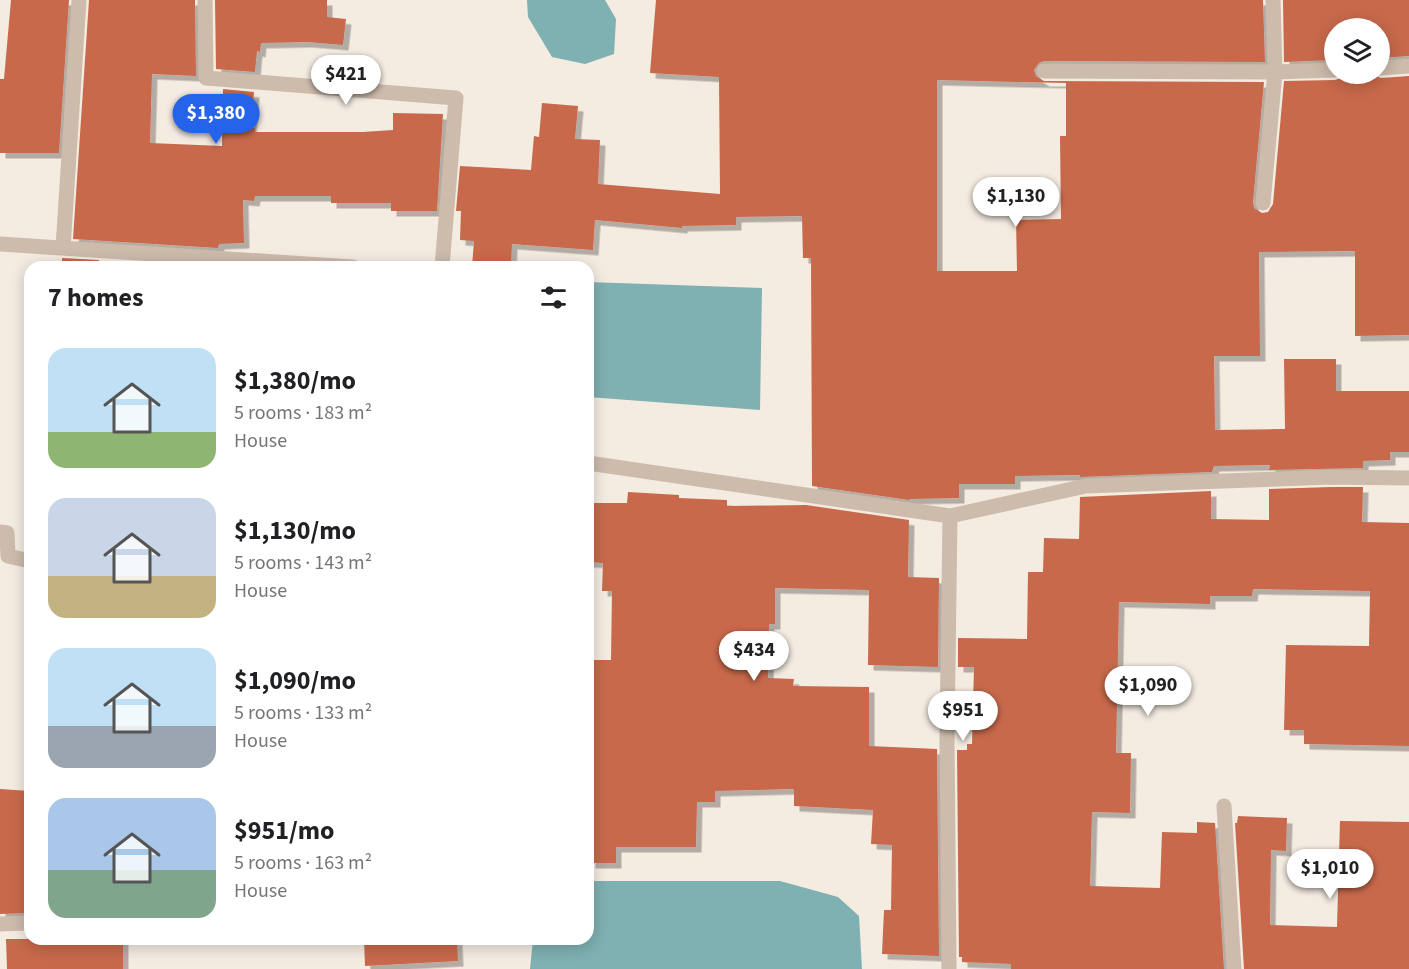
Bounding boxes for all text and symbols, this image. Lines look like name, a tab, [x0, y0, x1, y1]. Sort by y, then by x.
map controls	[1324, 18, 1390, 84]
button: layers	[1324, 18, 1390, 84]
pin: $421	[310, 55, 382, 106]
text: $421	[325, 60, 367, 88]
pin: $1,380	[167, 94, 265, 145]
text: $1,380	[187, 99, 245, 127]
pin: $1,130	[967, 177, 1065, 228]
text: $1,130	[987, 182, 1045, 210]
text: 7 homes	[48, 279, 143, 316]
icon: filters	[537, 281, 570, 314]
text: $1,380/mo	[234, 362, 356, 399]
icon: home	[96, 372, 168, 444]
text: 5 rooms · 183 m²	[234, 399, 372, 427]
text: House	[234, 427, 287, 455]
text: $1,130/mo	[234, 512, 356, 549]
icon: home	[96, 522, 168, 594]
text: 5 rooms · 143 m²	[234, 549, 372, 577]
text: House	[234, 577, 287, 605]
pin: $434	[718, 631, 790, 682]
text: $434	[733, 636, 775, 664]
text: $1,090/mo	[234, 662, 356, 699]
pin: $1,090	[1099, 666, 1197, 717]
text: $1,090	[1119, 671, 1177, 699]
icon: home	[96, 672, 168, 744]
pin: $951	[927, 691, 999, 742]
text: $951	[942, 696, 984, 724]
text: 5 rooms · 133 m²	[234, 699, 372, 727]
text: House	[234, 727, 287, 755]
text: $951/mo	[234, 812, 334, 849]
icon: home	[96, 822, 168, 894]
text: 5 rooms · 163 m²	[234, 849, 372, 877]
pin: $1,010	[1281, 849, 1379, 900]
text: $1,010	[1301, 854, 1359, 882]
text: House	[234, 877, 287, 905]

